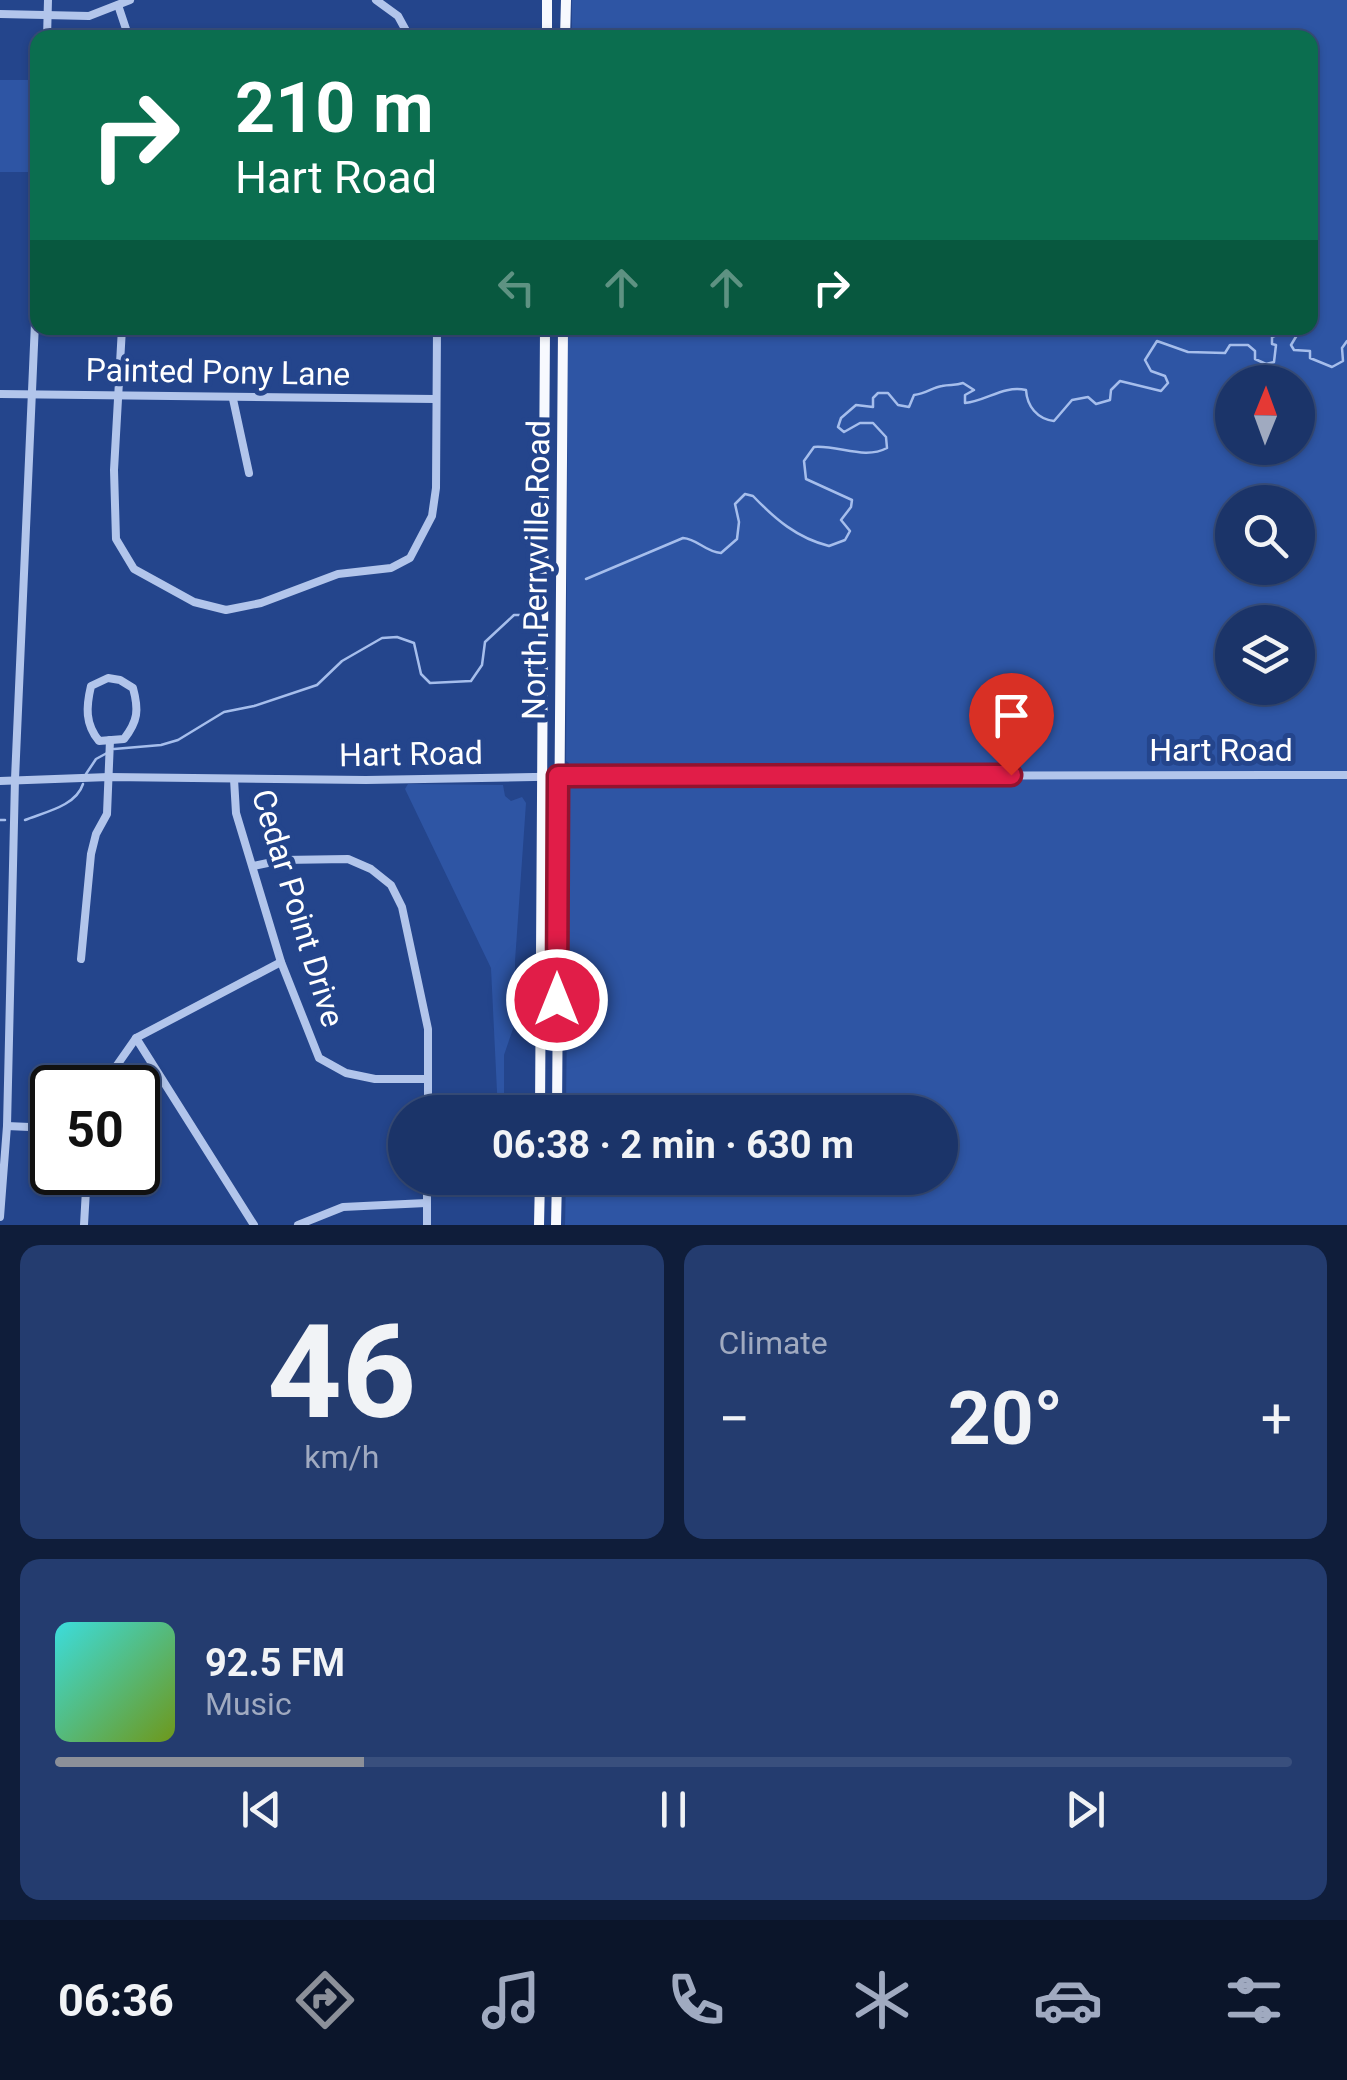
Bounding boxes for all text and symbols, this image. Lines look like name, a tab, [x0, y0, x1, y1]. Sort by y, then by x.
text: 210 m	[235, 67, 434, 149]
icon: right	[70, 70, 200, 200]
text: Hart Road	[235, 151, 437, 204]
icon: left	[489, 260, 544, 315]
icon: ahead	[594, 260, 649, 315]
icon: ahead	[699, 260, 754, 315]
icon: right	[804, 260, 859, 315]
street label: Painted Pony Lane	[85, 351, 351, 393]
north arrow	[1215, 365, 1315, 465]
map controls	[1215, 365, 1315, 705]
street label: North Perryville Road	[514, 420, 558, 720]
button: search	[1215, 485, 1315, 585]
button: layers	[1215, 605, 1315, 705]
pin	[969, 673, 1054, 776]
icon: arrive	[984, 688, 1039, 743]
street label: Hart Road	[1149, 731, 1293, 769]
street label: Hart Road	[339, 734, 483, 774]
street label: Cedar Point Drive	[244, 785, 352, 1031]
position arrow	[505, 948, 609, 1052]
speed limit sign: 50	[30, 1065, 160, 1195]
text: 06:38 · 2 min · 630 m	[492, 1123, 854, 1167]
text: 46	[267, 1296, 416, 1449]
text: Climate	[719, 1324, 828, 1362]
text: 20°	[948, 1374, 1063, 1462]
text: −	[719, 1387, 750, 1451]
text: +	[1261, 1387, 1292, 1451]
text: km/h	[304, 1438, 379, 1476]
text: 92.5 FM	[205, 1641, 345, 1685]
text: Music	[205, 1685, 292, 1723]
icon: previous	[234, 1782, 289, 1837]
icon: pause	[646, 1782, 701, 1837]
icon: next	[1058, 1782, 1113, 1837]
icon: directions	[290, 1965, 360, 2035]
icon: music	[476, 1965, 546, 2035]
icon: phone	[661, 1965, 731, 2035]
icon: climate	[847, 1965, 917, 2035]
icon: car	[1033, 1965, 1103, 2035]
icon: filters	[1219, 1965, 1289, 2035]
text: 06:36	[58, 1974, 174, 2027]

